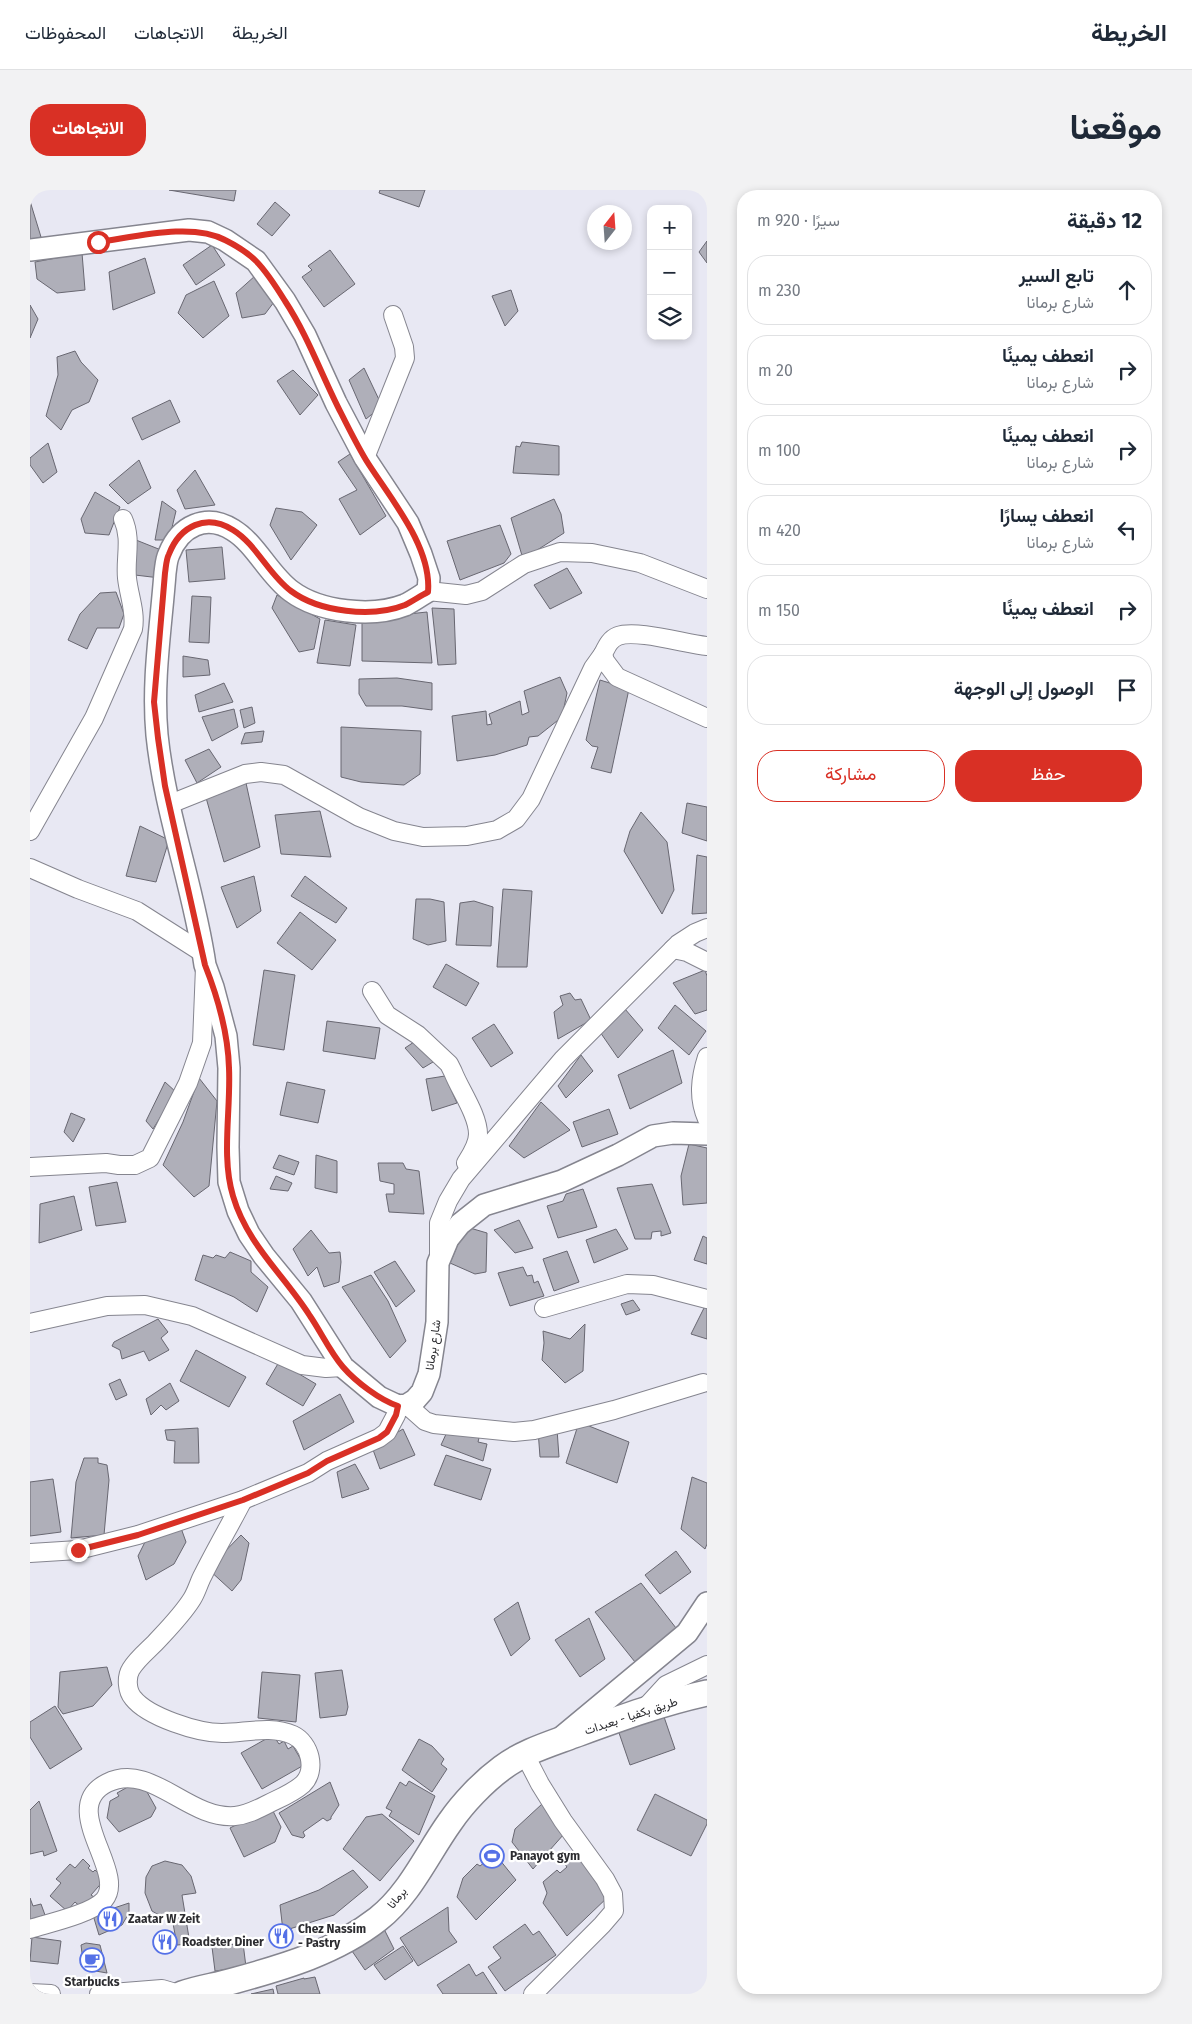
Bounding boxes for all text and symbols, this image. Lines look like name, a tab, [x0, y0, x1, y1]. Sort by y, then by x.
text: الخريطة	[1091, 19, 1167, 47]
text: المحفوظات	[25, 22, 106, 44]
text: الاتجاهات	[134, 22, 204, 44]
text: الخريطة	[232, 22, 288, 44]
button: الاتجاهات	[30, 104, 146, 156]
text: موقعنا	[1069, 106, 1162, 148]
north arrow	[587, 205, 632, 250]
map controls	[647, 205, 692, 340]
button: +	[647, 205, 692, 250]
text: 12 دقيقة	[1067, 208, 1142, 234]
text: سيرًا · 920 m	[757, 211, 840, 230]
route start	[87, 231, 110, 254]
button: −	[647, 250, 692, 295]
text: تابع السير	[1019, 264, 1094, 287]
icon: ahead	[1113, 276, 1141, 304]
text: 230 m	[758, 281, 801, 300]
text: شارع برمانا	[1026, 293, 1094, 312]
button: layers	[647, 295, 692, 340]
text: انعطف يمينًا	[1002, 344, 1094, 367]
icon: right	[1113, 356, 1141, 384]
text: 20 m	[758, 361, 793, 380]
text: شارع برمانا	[1026, 373, 1094, 392]
text: انعطف يمينًا	[1002, 424, 1094, 447]
icon: right	[1113, 436, 1141, 464]
text: 100 m	[758, 441, 801, 460]
text: شارع برمانا	[1026, 453, 1094, 472]
text: انعطف يسارًا	[1000, 504, 1094, 527]
icon: left	[1113, 516, 1141, 544]
text: 420 m	[758, 521, 801, 540]
text: شارع برمانا	[1026, 533, 1094, 552]
icon: right	[1113, 596, 1141, 624]
text: انعطف يمينًا	[1002, 597, 1094, 620]
text: 150 m	[758, 601, 800, 620]
icon: arrive	[1113, 676, 1141, 704]
text: الوصول إلى الوجهة	[954, 677, 1094, 700]
button: مشاركة	[757, 750, 945, 802]
button: حفظ	[955, 750, 1142, 802]
street label: شارع برمانا	[423, 1319, 445, 1371]
route end	[67, 1539, 90, 1562]
street label: طريق بكفيا - بعبدات	[583, 1694, 680, 1739]
sports icon: Panayot gym	[479, 1843, 505, 1869]
place label: Panayot gym	[510, 1849, 580, 1863]
street label: برمانا	[384, 1885, 411, 1912]
restaurant icon: Zaatar W Zeit	[97, 1906, 123, 1932]
place label: Zaatar W Zeit	[128, 1912, 200, 1926]
place label: Chez Nassim - Pastry	[298, 1922, 366, 1950]
restaurant icon: Chez Nassim - Pastry	[268, 1923, 294, 1949]
restaurant icon: Roadster Diner	[152, 1929, 178, 1955]
place label: Roadster Diner	[182, 1935, 264, 1949]
cafe icon: Starbucks	[79, 1947, 105, 1973]
place label: Starbucks	[65, 1975, 120, 1989]

